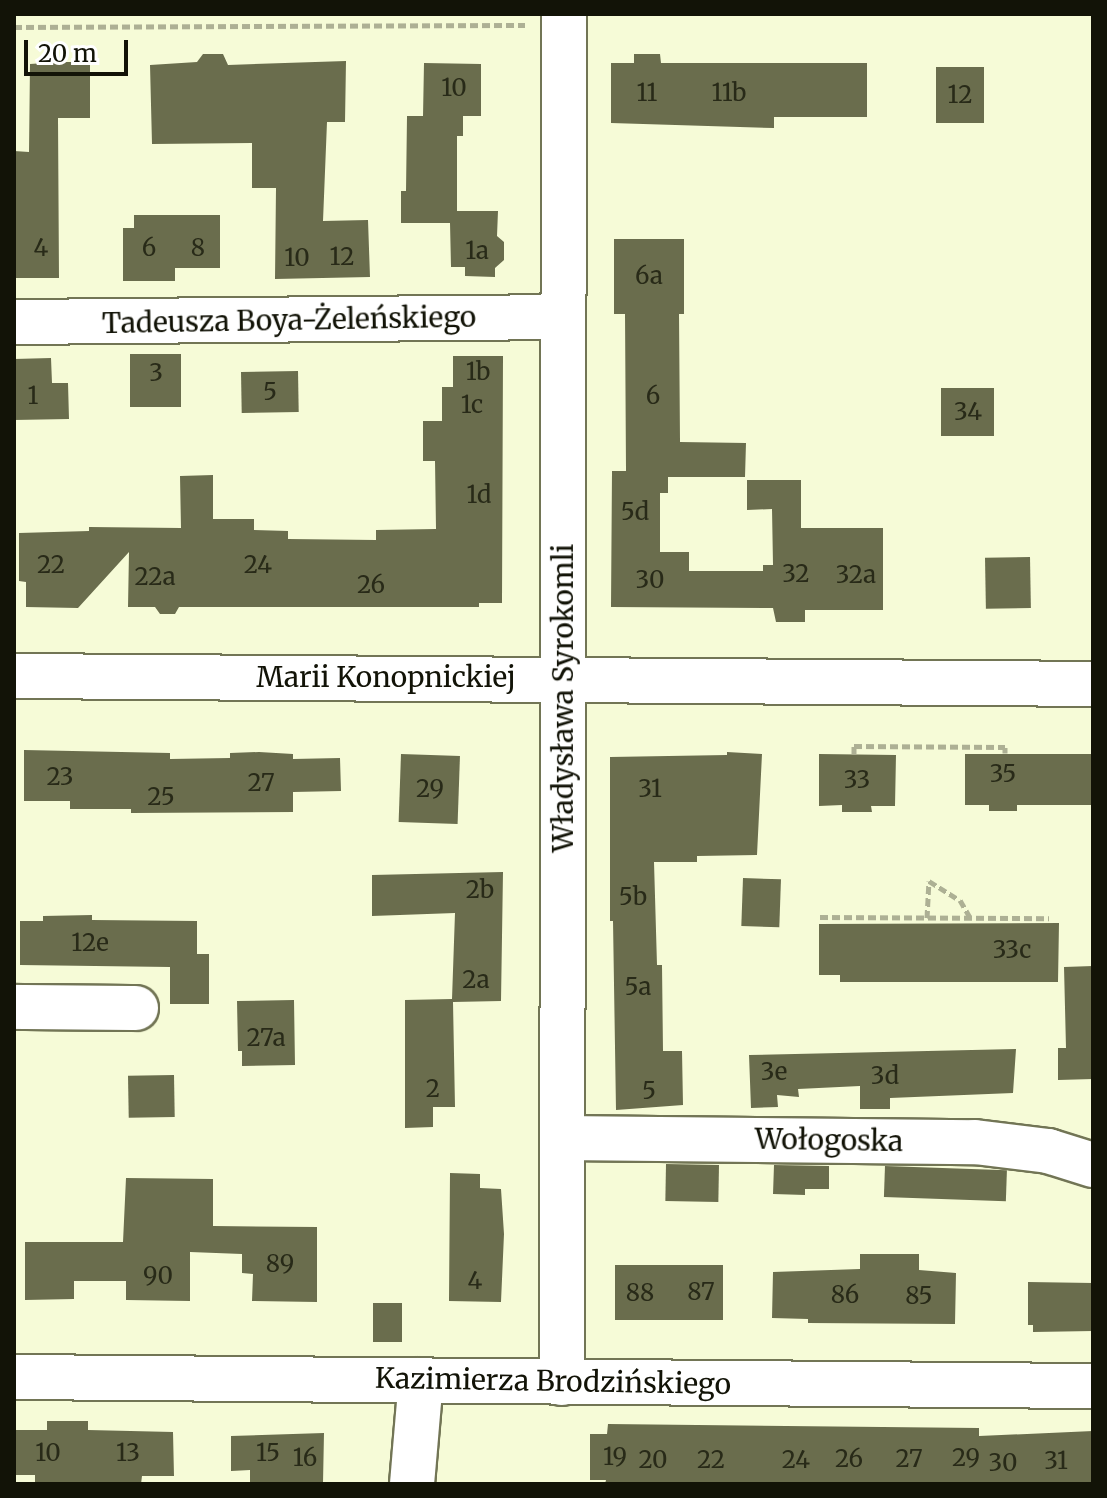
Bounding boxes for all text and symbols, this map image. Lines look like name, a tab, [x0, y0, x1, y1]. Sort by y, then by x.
scale bar	[28, 24, 132, 74]
text: 20 m	[38, 38, 97, 69]
house number: 10	[441, 74, 467, 102]
house number: 11	[637, 79, 657, 107]
house number: 11b	[712, 79, 746, 107]
house number: 12	[948, 81, 972, 109]
house number: 4	[34, 234, 48, 262]
house number: 6	[142, 234, 156, 262]
house number: 8	[191, 234, 205, 262]
house number: 1a	[465, 237, 489, 265]
house number: 12	[330, 243, 354, 271]
house number: 10	[284, 244, 310, 272]
house number: 6a	[635, 262, 663, 290]
street label: Tadeusza Boya-Żeleńskiego	[102, 300, 476, 340]
house number: 1b	[466, 358, 490, 386]
house number: 3	[149, 359, 163, 387]
house number: 5	[263, 378, 277, 406]
house number: 1	[28, 382, 38, 410]
house number: 6	[646, 382, 660, 410]
house number: 1c	[461, 391, 483, 419]
house number: 34	[954, 398, 982, 426]
house number: 1d	[467, 481, 491, 509]
house number: 5d	[621, 498, 649, 526]
street label: Władysława Syrokomli	[546, 544, 580, 852]
house number: 22	[37, 551, 65, 579]
house number: 24	[244, 551, 272, 579]
house number: 32	[782, 560, 810, 588]
house number: 32a	[836, 561, 876, 589]
house number: 22a	[134, 563, 176, 591]
house number: 30	[636, 566, 664, 594]
house number: 26	[357, 571, 385, 599]
street label: Marii Konopnickiej	[256, 660, 516, 694]
house number: 35	[990, 760, 1016, 788]
house number: 23	[46, 763, 74, 791]
house number: 33	[844, 766, 870, 794]
house number: 27	[247, 769, 275, 797]
house number: 29	[416, 775, 444, 803]
house number: 31	[638, 775, 662, 803]
house number: 25	[147, 783, 175, 811]
house number: 2b	[466, 876, 494, 904]
house number: 5b	[619, 883, 647, 911]
house number: 12e	[71, 929, 109, 957]
house number: 33c	[993, 936, 1031, 964]
house number: 2a	[462, 966, 490, 994]
house number: 5a	[625, 973, 651, 1001]
house number: 27a	[246, 1024, 286, 1052]
house number: 3e	[761, 1058, 787, 1086]
house number: 3d	[871, 1062, 899, 1090]
house number: 2	[426, 1075, 440, 1103]
house number: 5	[642, 1077, 656, 1105]
street label: Wołogoska	[755, 1122, 903, 1158]
house number: 89	[266, 1250, 294, 1278]
house number: 90	[143, 1262, 173, 1290]
house number: 4	[468, 1267, 482, 1295]
house number: 87	[687, 1278, 715, 1306]
house number: 88	[626, 1279, 654, 1307]
house number: 86	[831, 1281, 859, 1309]
house number: 85	[905, 1282, 933, 1310]
street label: Kazimierza Brodzińskiego	[375, 1361, 731, 1401]
house number: 10	[35, 1439, 61, 1467]
house number: 13	[116, 1439, 140, 1467]
house number: 15	[256, 1439, 280, 1467]
house number: 19	[603, 1443, 627, 1471]
house number: 16	[293, 1444, 317, 1472]
house number: 29	[952, 1444, 980, 1472]
house number: 26	[835, 1445, 863, 1473]
house number: 27	[895, 1445, 923, 1473]
house number: 20	[638, 1446, 668, 1474]
house number: 22	[697, 1446, 725, 1474]
house number: 24	[782, 1446, 810, 1474]
house number: 31	[1044, 1447, 1068, 1475]
house number: 30	[989, 1449, 1017, 1477]

